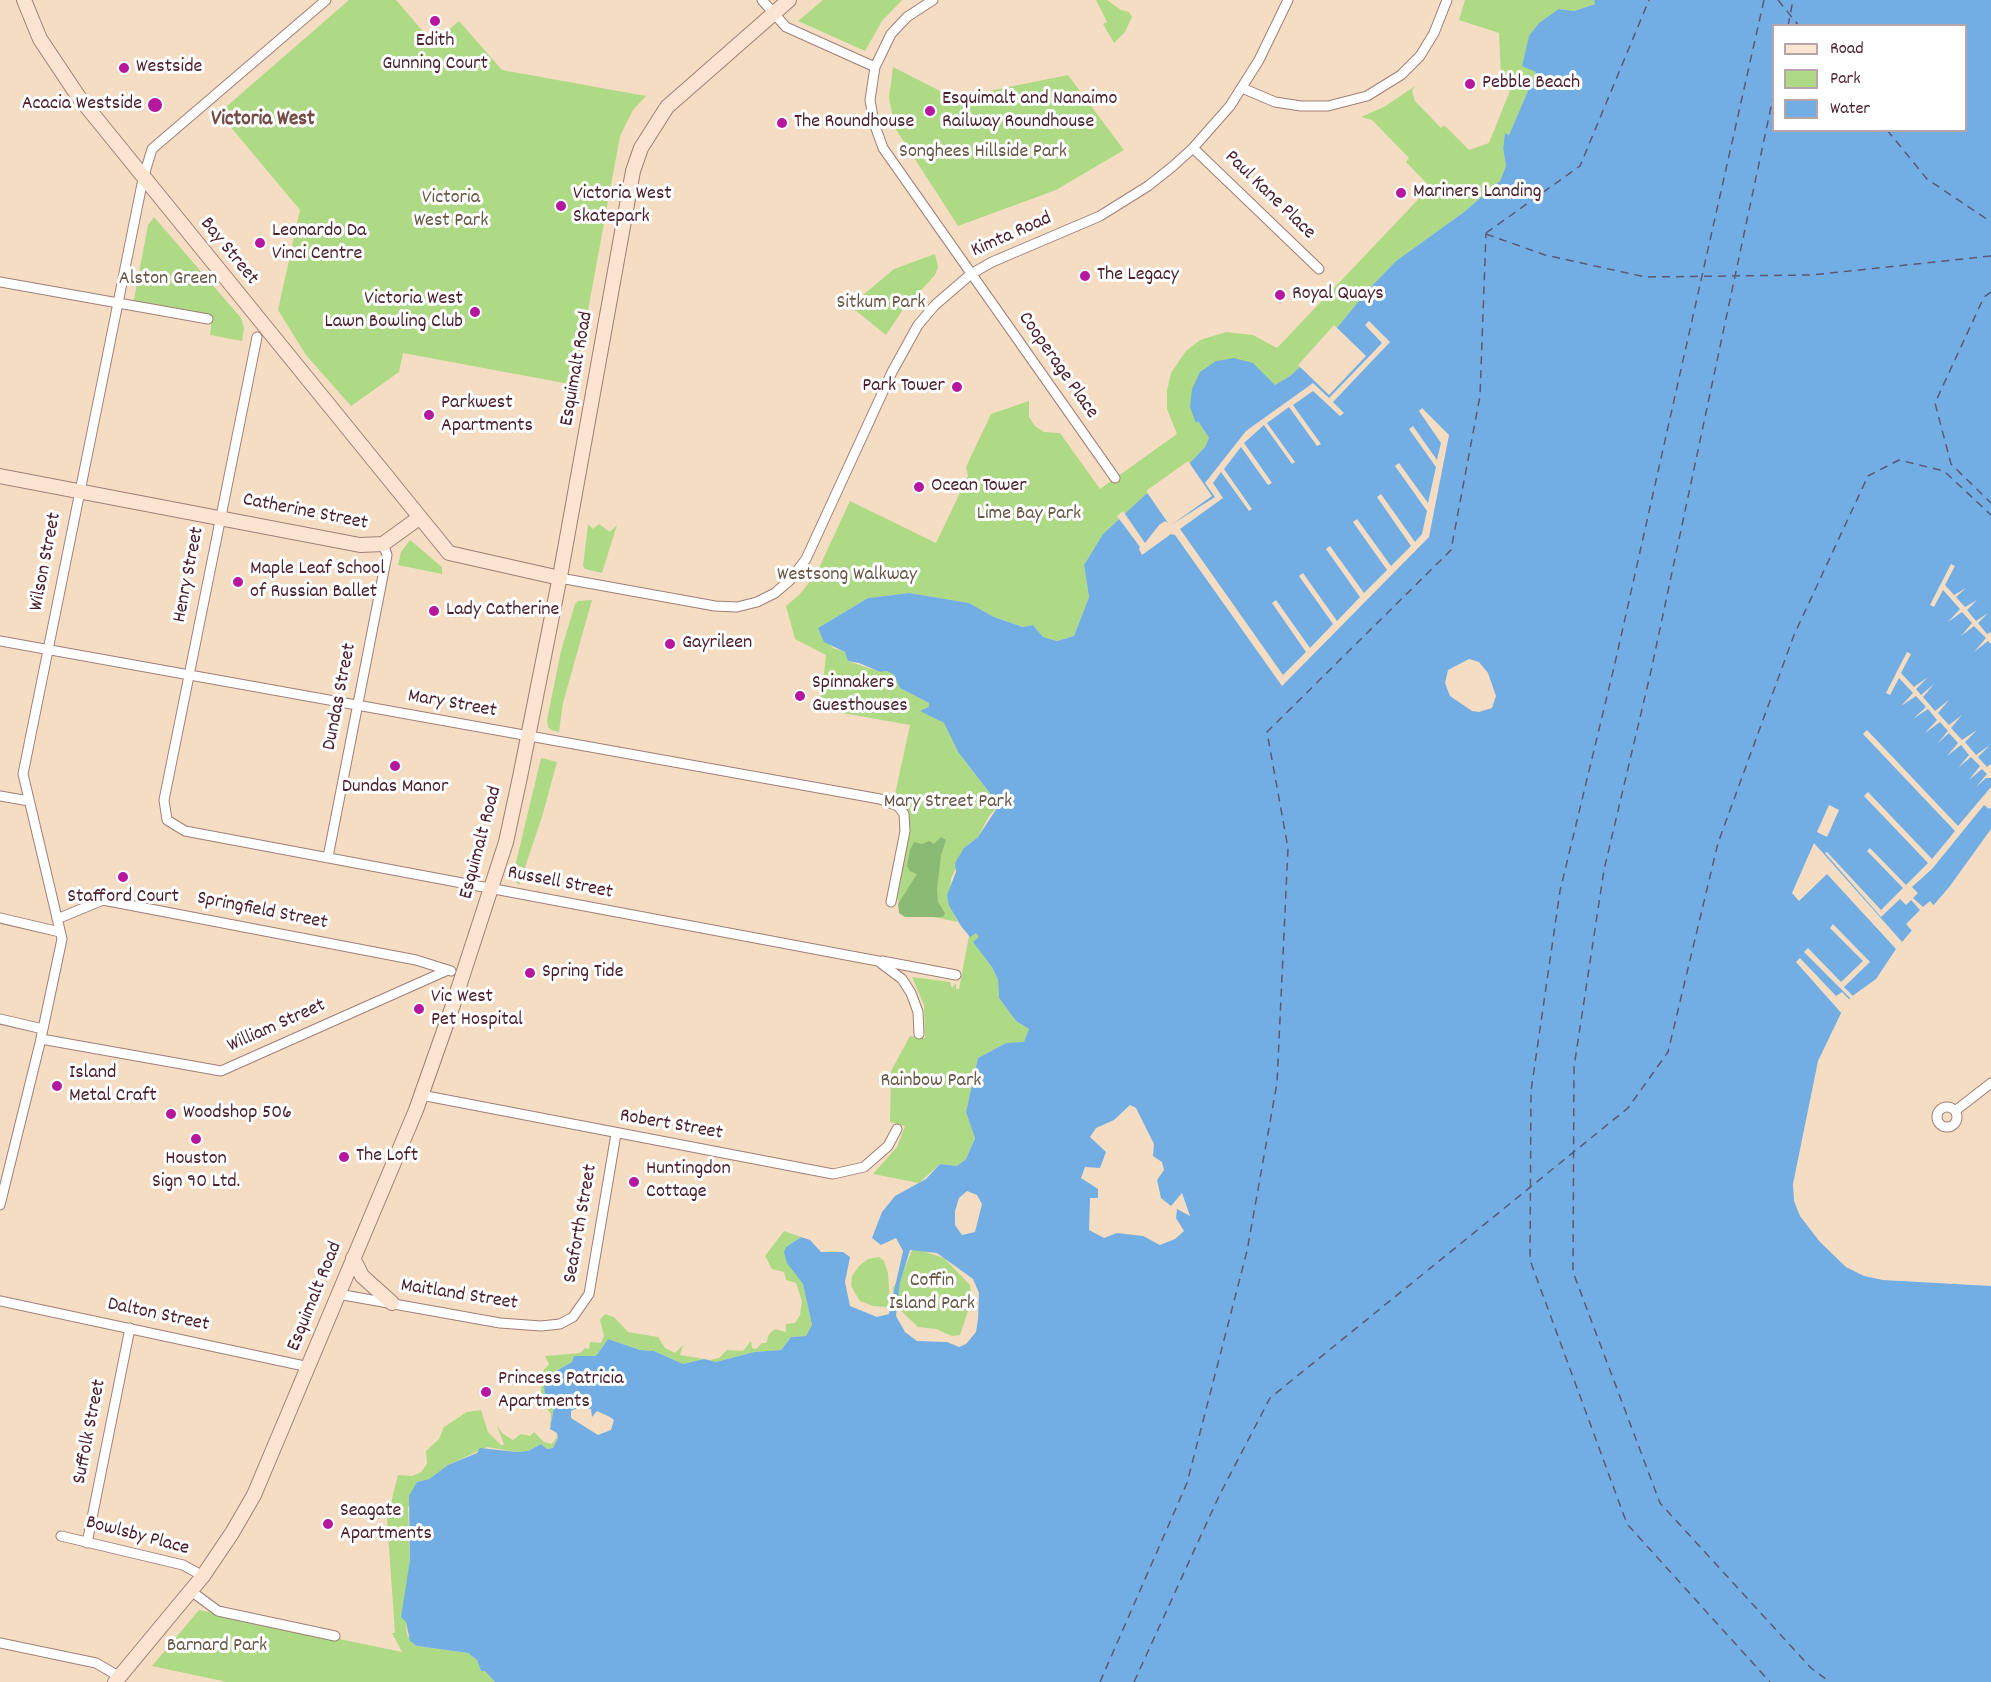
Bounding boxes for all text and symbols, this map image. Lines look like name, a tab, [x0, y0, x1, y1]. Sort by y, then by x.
marker: Edith Gunning Court	[428, 14, 442, 28]
legend	[1772, 24, 1967, 132]
place label: Edith Gunning Court	[382, 30, 488, 77]
text: Road	[1830, 37, 1864, 62]
place label: Westside	[136, 56, 202, 80]
marker: Westside	[117, 61, 131, 75]
text: Park	[1830, 67, 1861, 92]
place label: Pebble Beach	[1482, 72, 1580, 96]
marker: Pebble Beach	[1463, 77, 1477, 91]
place label: Esquimalt and Nanaimo Railway Roundhouse	[942, 88, 1117, 135]
place label: Acacia Westside	[22, 93, 142, 117]
marker: Acacia Westside	[146, 96, 164, 114]
text: Water	[1830, 97, 1870, 122]
marker: Esquimalt and Nanaimo Railway Roundhouse	[923, 104, 937, 118]
district label: Victoria West	[211, 108, 315, 134]
place label: The Roundhouse	[794, 111, 914, 135]
marker: The Roundhouse	[775, 116, 789, 130]
park label: Songhees Hillside Park	[899, 141, 1067, 165]
street label: Paul Kane Place	[1218, 146, 1320, 246]
place label: Mariners Landing	[1413, 181, 1541, 205]
place label: Victoria West Skatepark	[573, 183, 672, 230]
marker: Mariners Landing	[1394, 186, 1408, 200]
park label: Victoria West Park	[414, 187, 488, 234]
marker: Victoria West Skatepark	[554, 199, 568, 213]
street label: Kimta Road	[968, 208, 1056, 264]
street label: Bay Street	[193, 213, 263, 291]
place label: Leonardo Da Vinci Centre	[272, 220, 366, 267]
marker: Leonardo Da Vinci Centre	[253, 236, 267, 250]
place label: The Legacy	[1097, 264, 1179, 288]
park label: Alston Green	[119, 268, 217, 292]
marker: The Legacy	[1078, 269, 1092, 283]
place label: Royal Quays	[1292, 283, 1384, 307]
place label: Victoria West Lawn Bowling Club	[325, 288, 463, 335]
marker: Royal Quays	[1273, 288, 1287, 302]
park label: Sitkum Park	[836, 292, 926, 316]
marker: Victoria West Lawn Bowling Club	[468, 305, 482, 319]
street label: Cooperage Place	[1011, 308, 1103, 424]
street label: Esquimalt Road	[556, 310, 600, 428]
place label: Park Tower	[862, 375, 945, 399]
marker: Park Tower	[950, 380, 964, 394]
place label: Parkwest Apartments	[441, 392, 533, 439]
marker: Parkwest Apartments	[422, 408, 436, 422]
place label: Ocean Tower	[931, 475, 1027, 499]
marker: Ocean Tower	[912, 480, 926, 494]
street label: Catherine Street	[240, 489, 370, 537]
park label: Lime Bay Park	[977, 503, 1081, 527]
street label: Wilson Street	[26, 511, 68, 613]
street label: Henry Street	[169, 525, 211, 625]
place label: Maple Leaf School of Russian Ballet	[250, 558, 385, 605]
park label: Westsong Walkway	[777, 564, 917, 588]
marker: Maple Leaf School of Russian Ballet	[231, 575, 245, 589]
place label: Lady Catherine	[446, 599, 559, 623]
marker: Lady Catherine	[427, 604, 441, 618]
place label: Gayrileen	[682, 632, 752, 656]
marker: Gayrileen	[663, 637, 677, 651]
street label: Dundas Street	[319, 641, 363, 753]
place label: Spinnakers Guesthouses	[812, 672, 908, 719]
street label: Mary Street	[406, 685, 498, 725]
marker: Spinnakers Guesthouses	[793, 689, 807, 703]
marker: Dundas Manor	[388, 759, 402, 773]
place label: Dundas Manor	[342, 776, 448, 800]
street label: Esquimalt Road	[455, 784, 509, 902]
park label: Mary Street Park	[884, 791, 1012, 815]
street label: Russell Street	[505, 862, 615, 906]
marker: Stafford Court	[116, 870, 130, 884]
place label: Stafford Court	[67, 886, 179, 910]
street label: Springfield Street	[195, 888, 329, 936]
place label: Spring Tide	[542, 961, 624, 985]
marker: Spring Tide	[523, 966, 537, 980]
place label: Vic West Pet Hospital	[431, 986, 523, 1033]
street label: William Street	[224, 995, 330, 1059]
marker: Vic West Pet Hospital	[412, 1002, 426, 1016]
place label: Island Metal Craft	[69, 1062, 157, 1109]
park label: Rainbow Park	[880, 1070, 982, 1094]
marker: Island Metal Craft	[50, 1079, 64, 1093]
place label: Woodshop 506	[183, 1102, 292, 1126]
street label: Robert Street	[618, 1105, 724, 1147]
marker: Woodshop 506	[164, 1107, 178, 1121]
marker: Houston Sign 90 Ltd.	[189, 1132, 203, 1146]
place label: The Loft	[356, 1145, 418, 1169]
place label: Houston Sign 90 Ltd.	[152, 1148, 240, 1195]
marker: The Loft	[337, 1150, 351, 1164]
place label: Huntingdon Cottage	[646, 1158, 731, 1205]
street label: Seaforth Street	[560, 1163, 604, 1285]
marker: Huntingdon Cottage	[627, 1175, 641, 1189]
street label: Esquimalt Road	[283, 1239, 349, 1355]
park label: Coffin Island Park	[889, 1270, 975, 1317]
street label: Maitland Street	[399, 1275, 519, 1317]
street label: Dalton Street	[105, 1294, 211, 1338]
place label: Princess Patricia Apartments	[498, 1368, 624, 1415]
street label: Suffolk Street	[69, 1378, 113, 1486]
marker: Princess Patricia Apartments	[479, 1385, 493, 1399]
place label: Seagate Apartments	[340, 1500, 432, 1547]
street label: Bowlsby Place	[83, 1512, 191, 1562]
marker: Seagate Apartments	[321, 1517, 335, 1531]
park label: Barnard Park	[167, 1635, 267, 1659]

